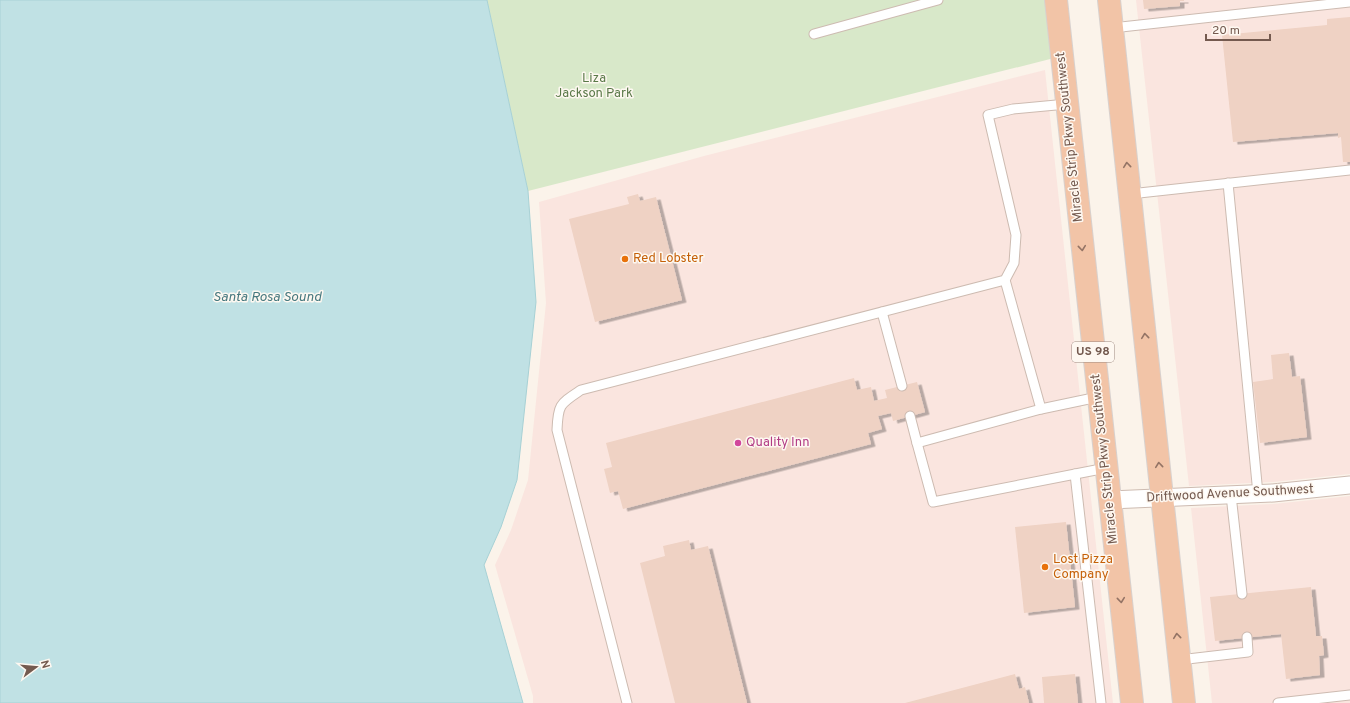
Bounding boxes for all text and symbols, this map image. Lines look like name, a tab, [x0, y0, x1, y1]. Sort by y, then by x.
scale bar	[1206, 16, 1270, 42]
text: 20 m	[1212, 23, 1240, 39]
street label: Miracle Strip Pkwy Southwest	[1053, 51, 1087, 223]
park label: Liza Jackson Park	[555, 71, 633, 102]
one-way arrow	[1122, 162, 1131, 168]
one-way arrow	[1078, 245, 1087, 251]
place label: Red Lobster	[633, 251, 704, 267]
marker: Red Lobster	[620, 254, 630, 264]
water label: Santa Rosa Sound	[213, 289, 323, 306]
one-way arrow	[1141, 333, 1150, 339]
road number: US 98	[1072, 342, 1114, 362]
street label: Miracle Strip Pkwy Southwest	[1088, 373, 1122, 545]
place label: Quality Inn	[746, 435, 810, 451]
marker: Quality Inn	[733, 438, 743, 448]
one-way arrow	[1154, 462, 1163, 468]
street label: Driftwood Avenue Southwest	[1146, 482, 1314, 506]
place label: Lost Pizza Company	[1053, 552, 1113, 583]
marker: Lost Pizza Company	[1040, 562, 1050, 572]
one-way arrow	[1116, 596, 1125, 603]
one-way arrow	[1173, 633, 1182, 639]
north arrow	[16, 647, 56, 687]
text: N	[37, 659, 52, 670]

